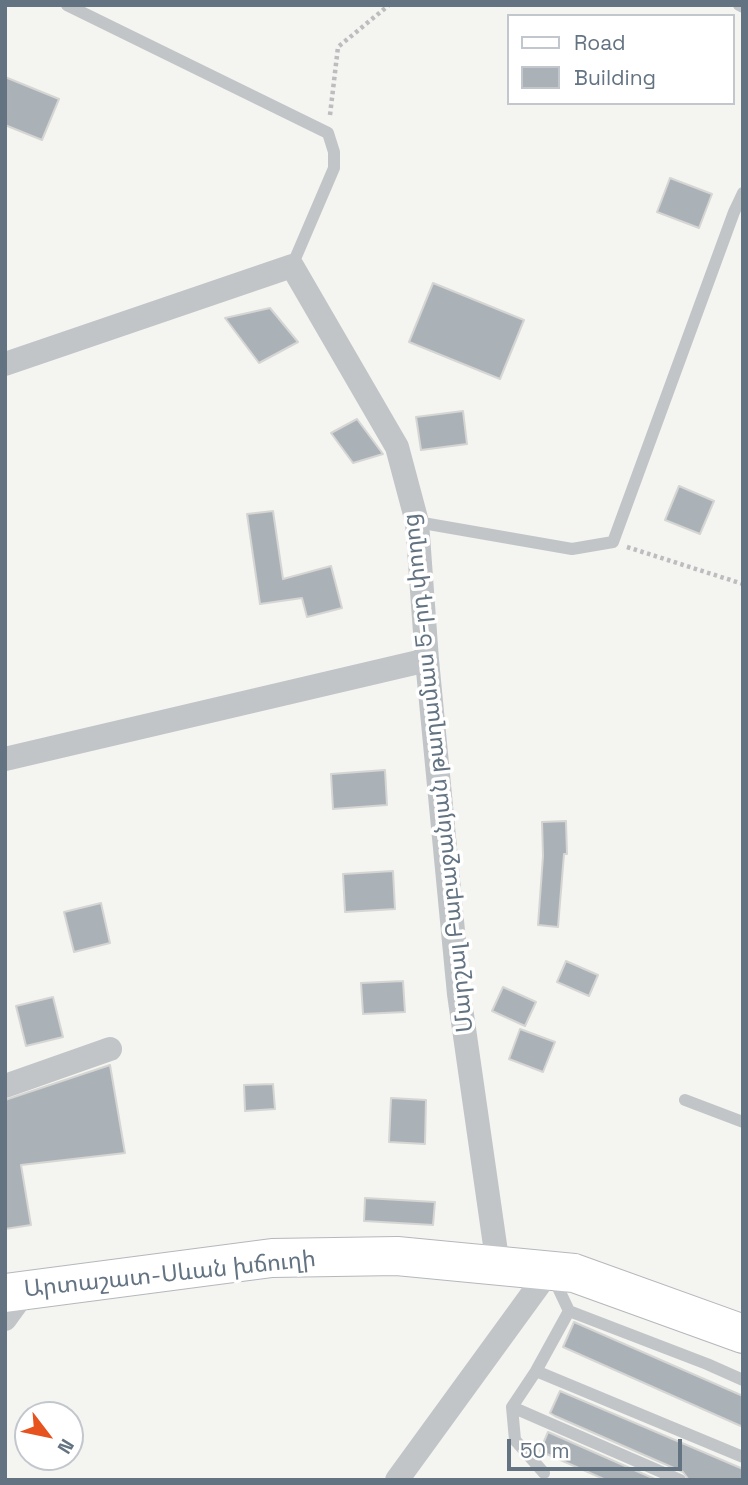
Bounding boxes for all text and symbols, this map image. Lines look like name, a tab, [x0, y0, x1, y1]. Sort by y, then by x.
legend	[506, 14, 734, 105]
text: Road	[574, 29, 626, 56]
text: Building	[574, 64, 656, 91]
street label: Մարշալ Բաբաջանյան թաղամաս 5-րդ փողոց	[398, 512, 480, 1034]
street label: Արտաշատ-Սևան խճուղի	[23, 1246, 317, 1304]
north arrow	[14, 1401, 84, 1471]
scale bar	[510, 1426, 685, 1470]
text: N	[52, 1434, 80, 1458]
text: 50 m	[520, 1437, 570, 1464]

